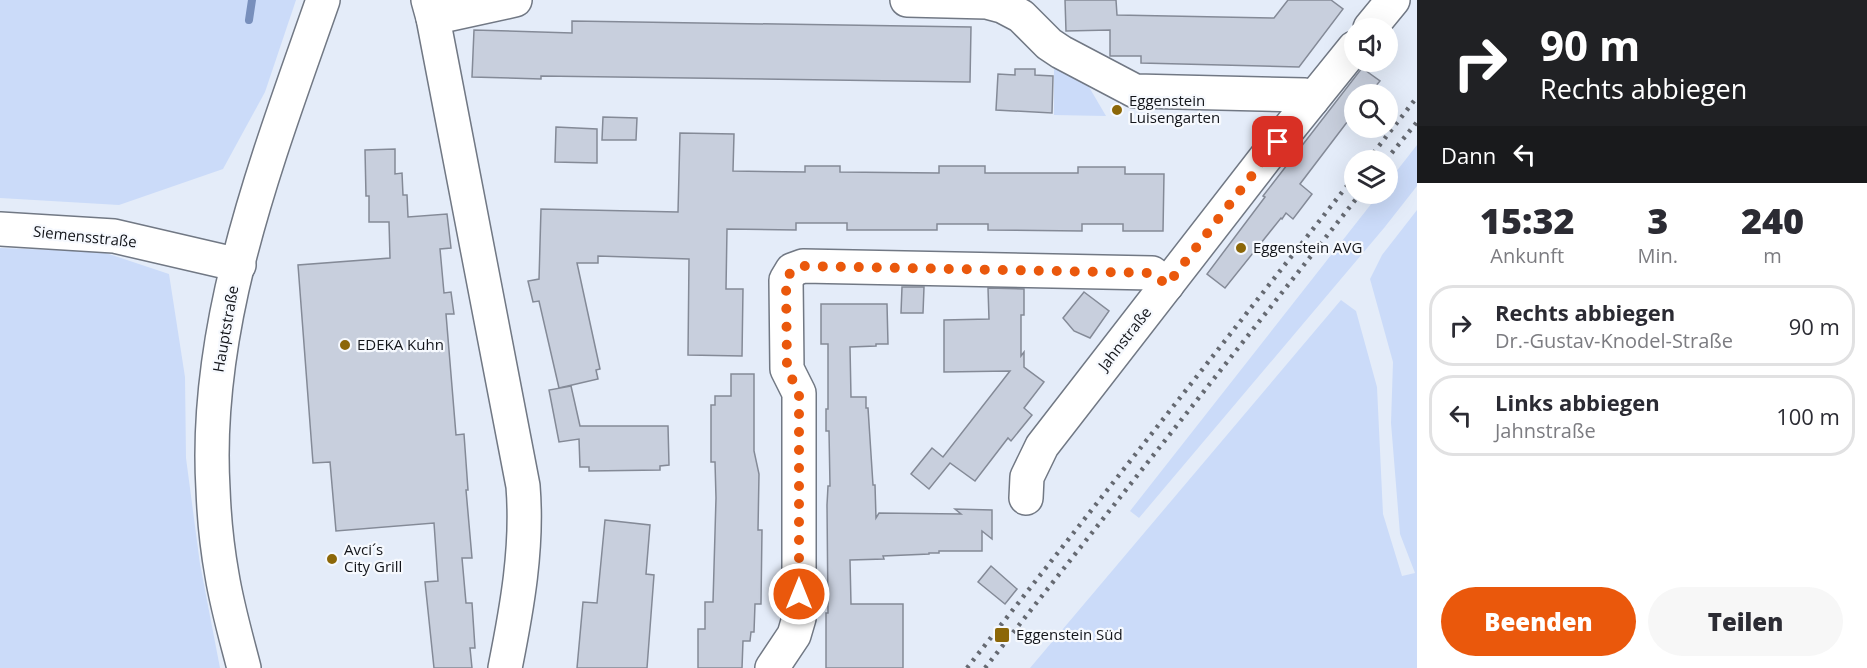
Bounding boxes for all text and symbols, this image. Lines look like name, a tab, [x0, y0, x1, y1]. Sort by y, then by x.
text: 90 m	[1540, 16, 1640, 73]
map controls	[1344, 18, 1398, 204]
button: sound	[1344, 18, 1398, 72]
icon: right	[1441, 24, 1519, 102]
text: Rechts abbiegen	[1540, 70, 1747, 107]
button: search	[1344, 84, 1398, 138]
place label: Eggenstein Luisengarten	[1129, 90, 1220, 127]
marker: Eggenstein Luisengarten	[1110, 103, 1124, 117]
pin	[1252, 116, 1303, 167]
icon: arrive	[1261, 125, 1294, 158]
icon: left	[1508, 138, 1541, 171]
text: Dann	[1441, 140, 1496, 170]
button: layers	[1344, 150, 1398, 204]
text: 15:32	[1480, 196, 1575, 245]
text: 3	[1647, 196, 1668, 245]
text: 240	[1741, 196, 1804, 245]
street label: Siemensstraße	[32, 221, 138, 251]
place label: Eggenstein AVG	[1253, 237, 1362, 257]
marker: Eggenstein AVG	[1234, 241, 1248, 255]
text: Ankunft	[1490, 242, 1564, 269]
text: Min.	[1637, 242, 1678, 269]
text: m	[1763, 242, 1782, 269]
street label: Hauptstraße	[208, 284, 242, 374]
text: Rechts abbiegen	[1495, 297, 1675, 327]
street label: Jahnstraße	[1092, 302, 1155, 376]
icon: right	[1444, 309, 1477, 342]
text: 90 m	[1789, 311, 1840, 341]
text: Dr.-Gustav-Knodel-Straße	[1495, 327, 1733, 354]
place label: EDEKA Kuhn	[357, 334, 444, 354]
marker: EDEKA Kuhn	[338, 338, 352, 352]
text: Links abbiegen	[1495, 387, 1660, 417]
icon: left	[1444, 399, 1477, 432]
text: 100 m	[1776, 401, 1840, 431]
text: Jahnstraße	[1495, 417, 1596, 444]
place label: Avci´s City Grill	[344, 539, 402, 576]
marker: Avci´s City Grill	[325, 552, 339, 566]
position arrow	[767, 562, 831, 626]
button: Beenden	[1441, 587, 1636, 656]
button: Teilen	[1648, 587, 1843, 656]
place label: Eggenstein Süd	[1016, 624, 1123, 644]
marker: Eggenstein Süd	[993, 626, 1011, 644]

